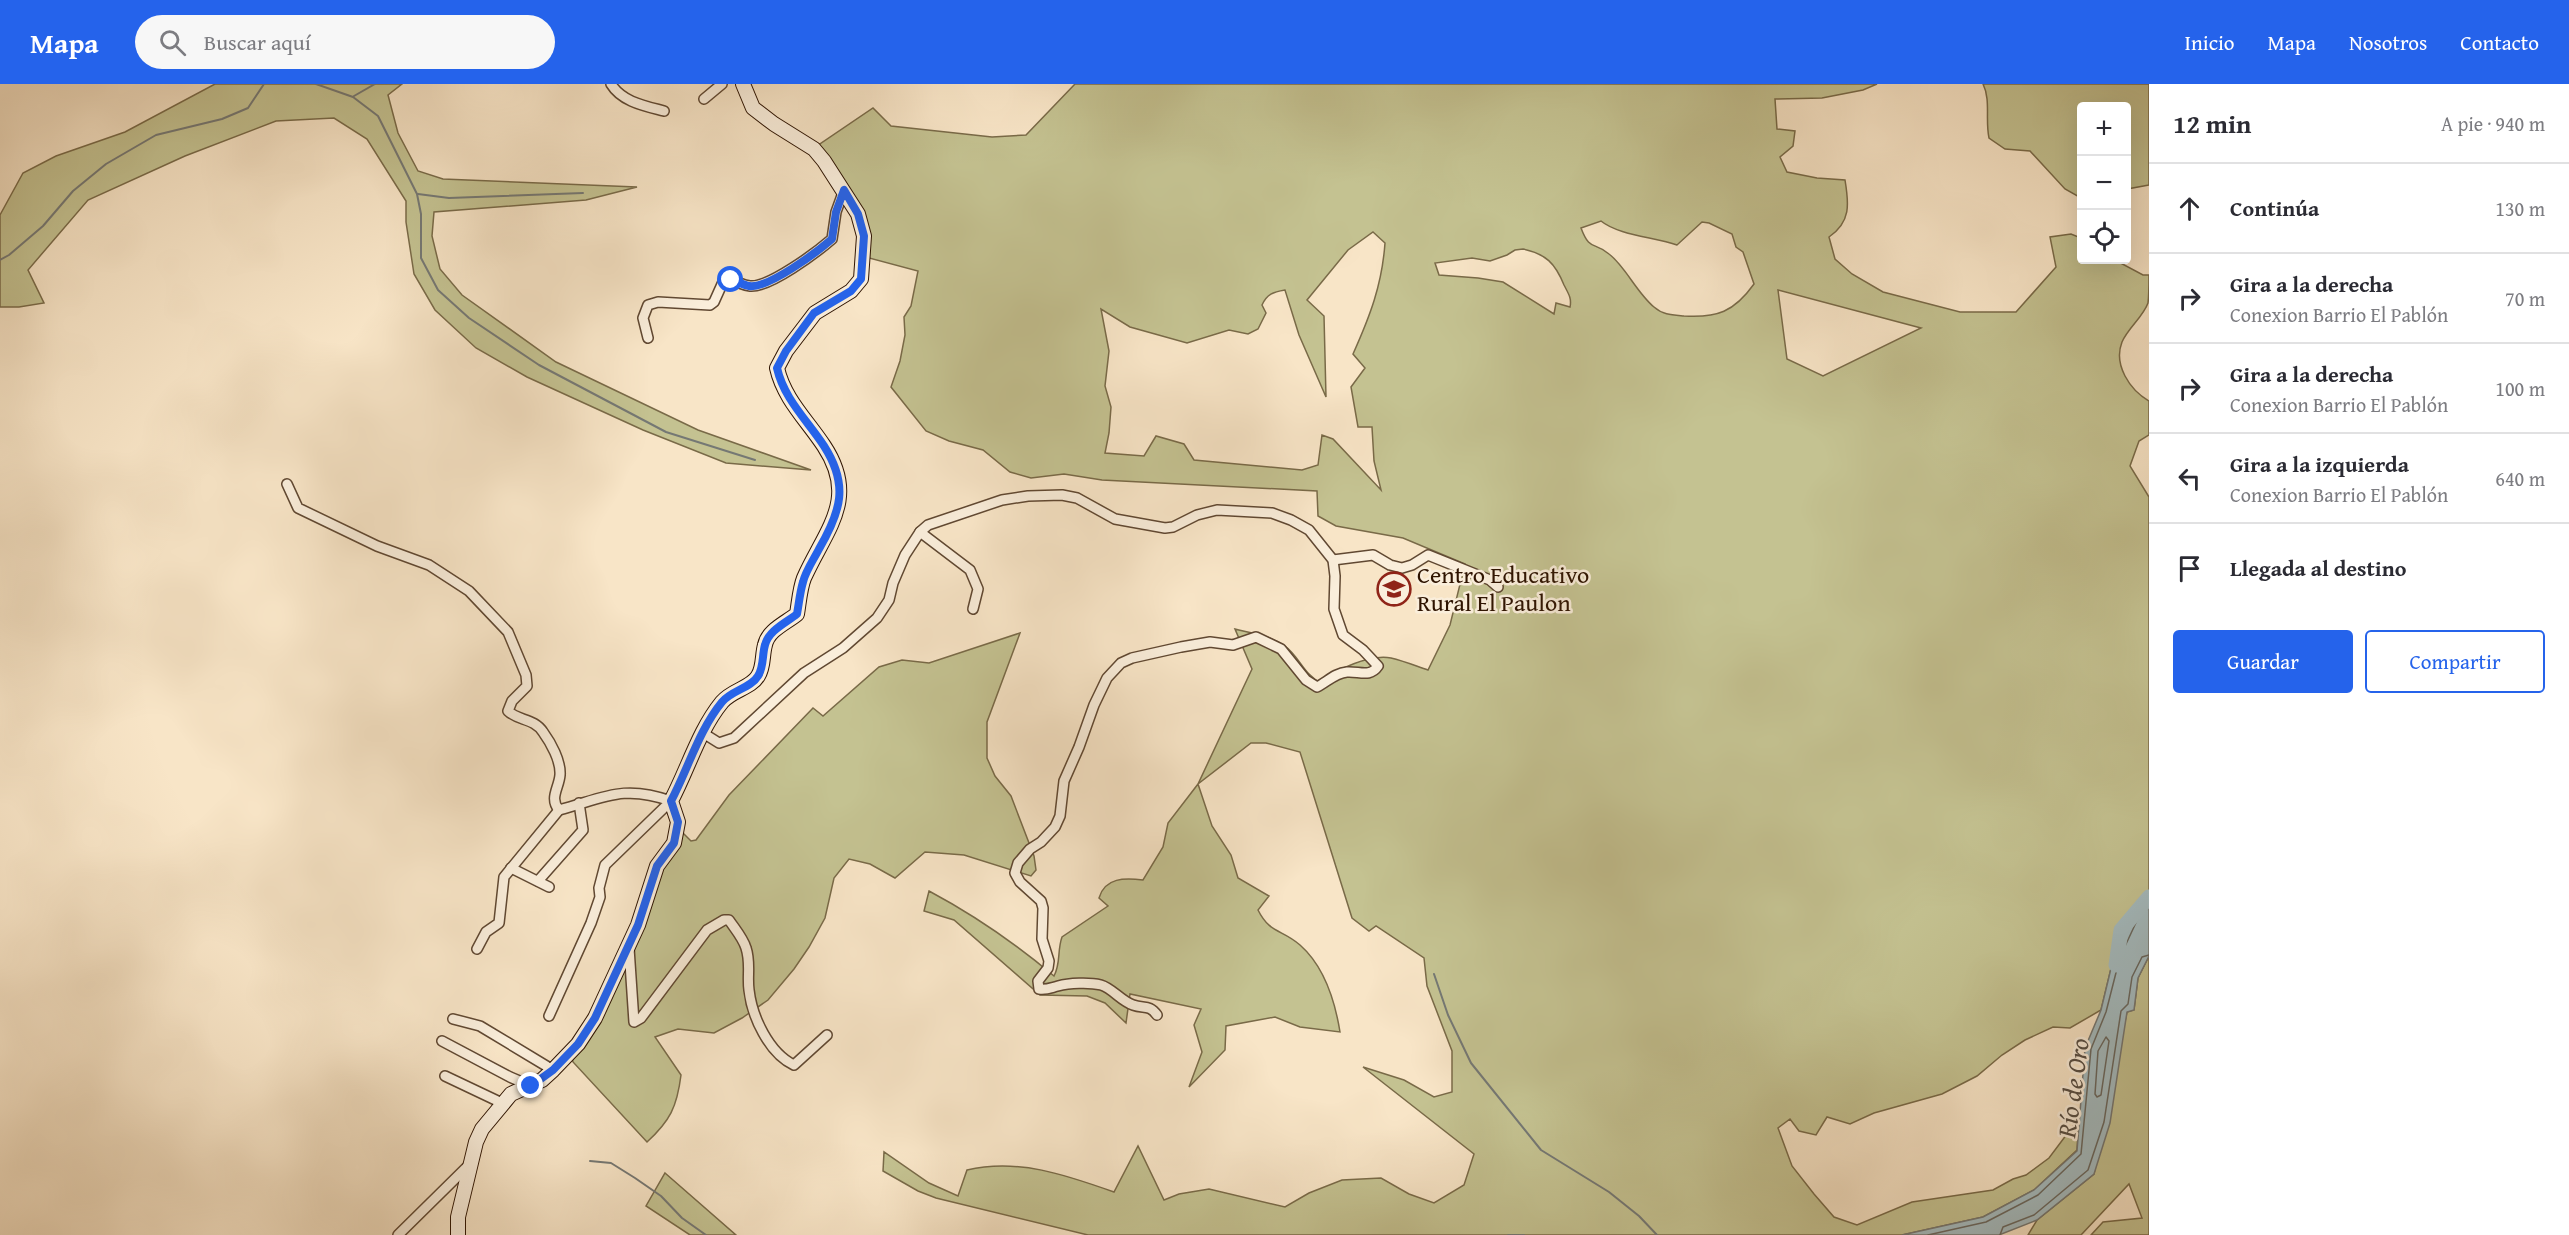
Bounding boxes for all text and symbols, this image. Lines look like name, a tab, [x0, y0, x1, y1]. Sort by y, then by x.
search box	[135, 15, 555, 69]
text: Mapa	[30, 22, 99, 63]
icon: search	[156, 26, 189, 59]
text: Buscar aquí	[204, 26, 311, 58]
text: Inicio	[2185, 27, 2235, 58]
text: Mapa	[2268, 27, 2316, 58]
text: Nosotros	[2349, 27, 2427, 58]
text: Contacto	[2460, 27, 2539, 58]
map controls	[2077, 102, 2131, 264]
button: +	[2077, 102, 2131, 156]
text: 12 min	[2173, 104, 2251, 143]
text: A pie · 940 m	[2441, 109, 2545, 138]
button: −	[2077, 156, 2131, 210]
icon: ahead	[2173, 192, 2206, 225]
text: Continúa	[2230, 192, 2319, 224]
text: 130 m	[2495, 194, 2545, 223]
button: locate	[2077, 210, 2131, 264]
route start	[717, 266, 743, 292]
text: Gira a la derecha	[2230, 268, 2393, 300]
icon: right	[2173, 282, 2206, 315]
text: 70 m	[2505, 284, 2545, 313]
text: Conexion Barrio El Pablón	[2230, 300, 2448, 329]
text: Gira a la derecha	[2230, 358, 2393, 390]
icon: right	[2173, 372, 2206, 405]
text: 100 m	[2495, 374, 2545, 403]
text: Conexion Barrio El Pablón	[2230, 390, 2448, 419]
text: Gira a la izquierda	[2230, 448, 2409, 480]
icon: left	[2173, 462, 2206, 495]
text: 640 m	[2495, 464, 2545, 493]
text: Conexion Barrio El Pablón	[2230, 480, 2448, 509]
icon: arrive	[2173, 552, 2206, 585]
text: Llegada al destino	[2230, 552, 2406, 584]
place label: Centro Educativo Rural El Paulon	[1417, 557, 1589, 620]
school or university icon: Centro Educativo Rural El Paulon	[1376, 571, 1412, 607]
button: Guardar	[2173, 630, 2353, 693]
button: Compartir	[2365, 630, 2545, 693]
water label: Río de Oro	[2046, 1036, 2099, 1141]
route end	[517, 1072, 543, 1098]

